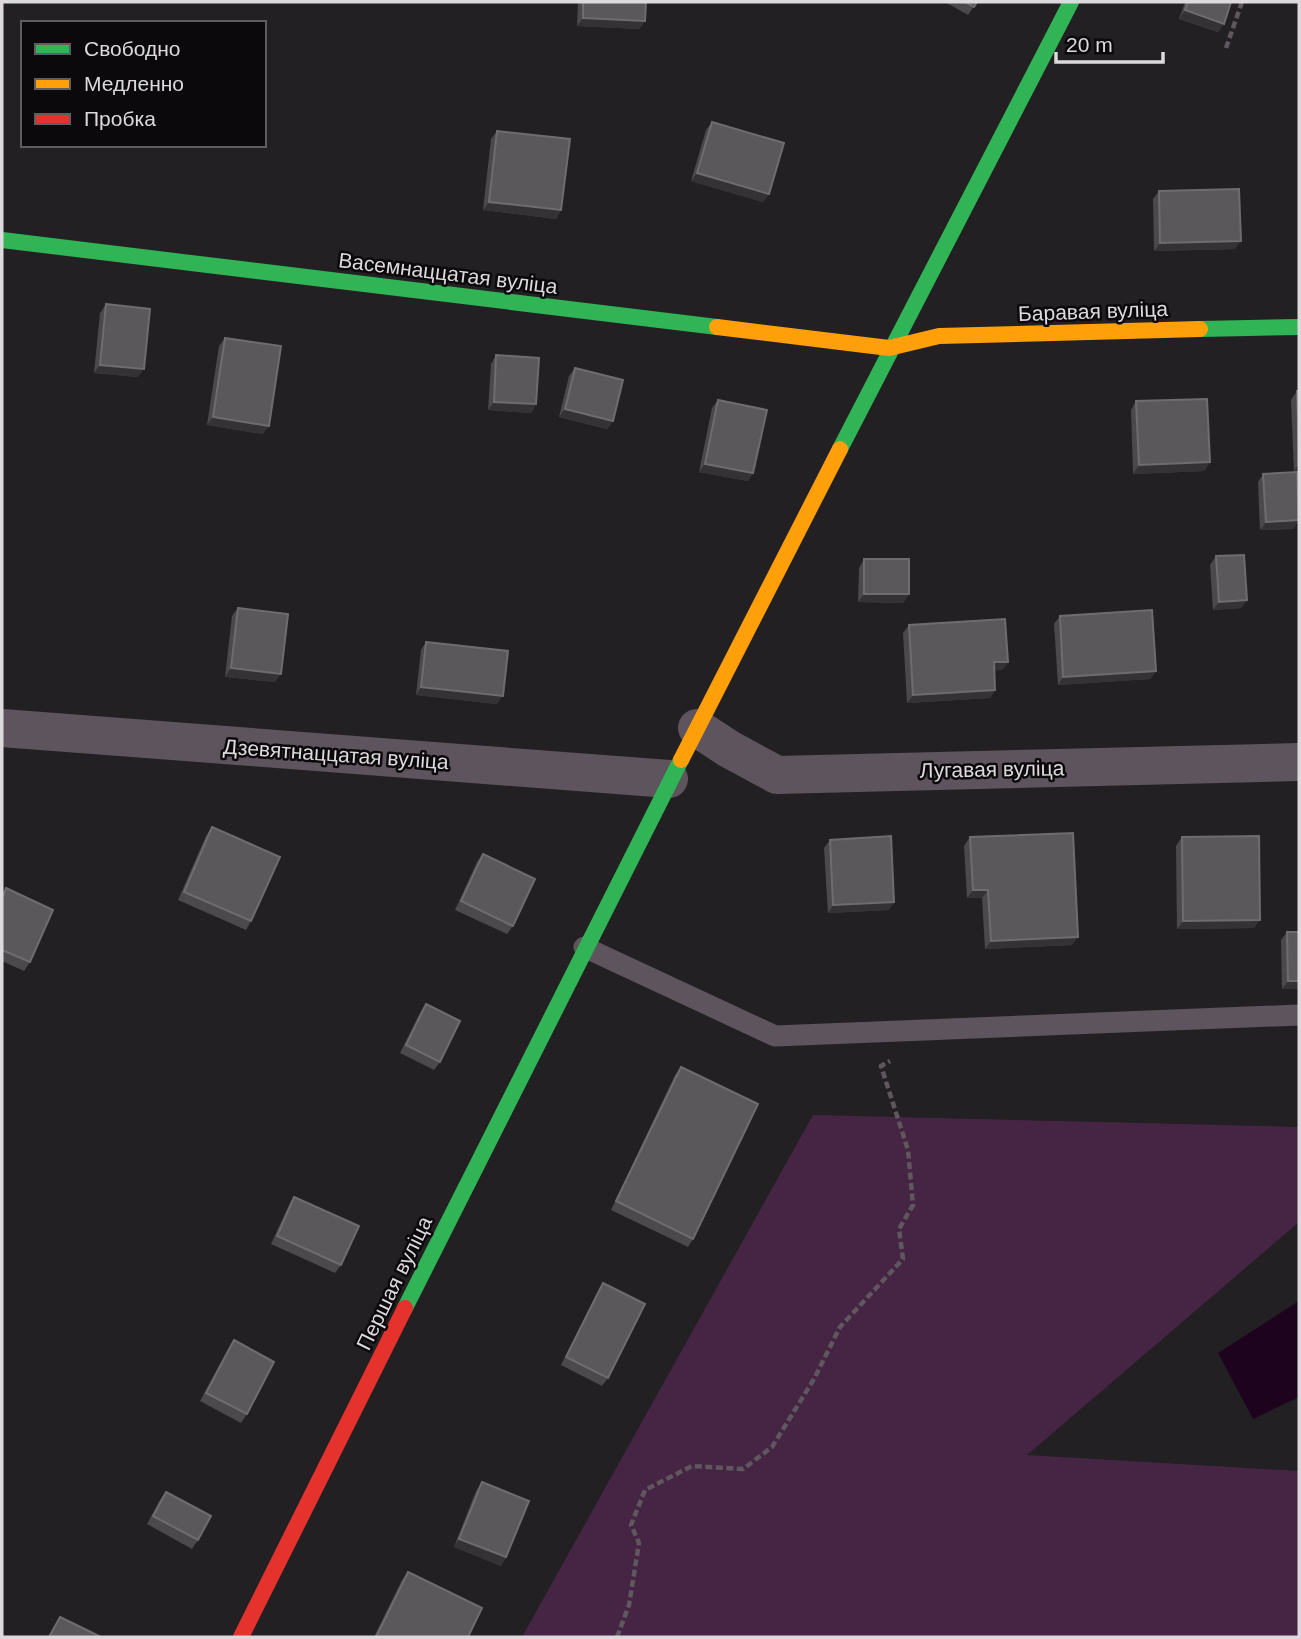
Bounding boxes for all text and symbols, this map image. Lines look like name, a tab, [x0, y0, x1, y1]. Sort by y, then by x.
legend	[21, 21, 266, 147]
scale bar	[1056, 21, 1163, 65]
text: 20 m	[1066, 33, 1113, 56]
text: Свободно	[84, 37, 181, 60]
text: Медленно	[84, 72, 184, 95]
text: Пробка	[84, 107, 156, 130]
street label: Васемнаццатая вуліца	[337, 248, 559, 298]
street label: Баравая вуліца	[1018, 297, 1169, 325]
street label: Дзевятнаццатая вуліца	[222, 735, 450, 773]
street label: Лугавая вуліца	[920, 756, 1065, 782]
street label: Першая вуліца	[352, 1212, 436, 1353]

